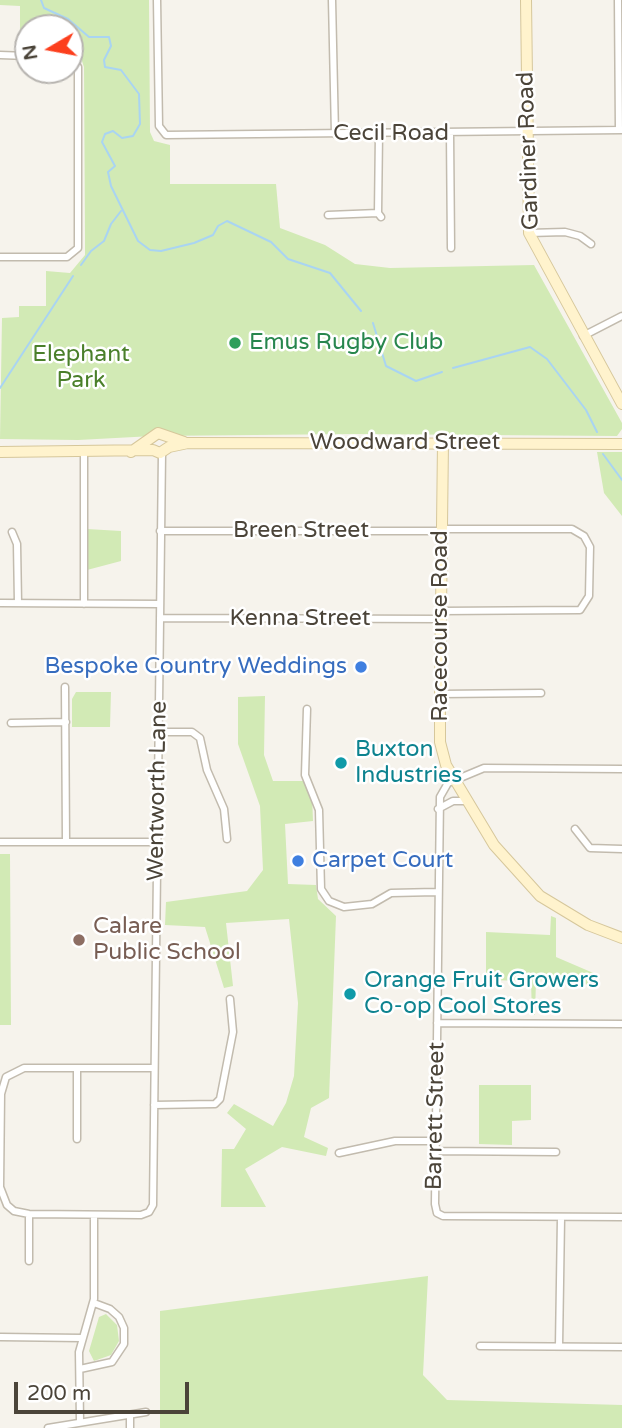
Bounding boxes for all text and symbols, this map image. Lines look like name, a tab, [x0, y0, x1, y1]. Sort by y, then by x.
north arrow	[14, 14, 84, 84]
text: N	[18, 43, 42, 62]
street label: Gardiner Road	[512, 71, 546, 231]
street label: Cecil Road	[333, 120, 449, 148]
place label: Emus Rugby Club	[249, 329, 443, 357]
marker: Emus Rugby Club	[227, 335, 243, 351]
park label: Elephant Park	[32, 341, 130, 395]
street label: Woodward Street	[310, 429, 500, 457]
street label: Breen Street	[233, 517, 369, 545]
street label: Racecourse Road	[427, 530, 455, 722]
street label: Kenna Street	[229, 605, 371, 633]
place label: Bespoke Country Weddings	[44, 653, 347, 681]
marker: Bespoke Country Weddings	[353, 659, 369, 675]
street label: Wentworth Lane	[143, 701, 173, 881]
place label: Buxton Industries	[355, 736, 462, 790]
marker: Buxton Industries	[333, 755, 349, 771]
place label: Carpet Court	[312, 847, 453, 875]
marker: Carpet Court	[290, 853, 306, 869]
place label: Calare Public School	[93, 913, 241, 967]
marker: Calare Public School	[71, 932, 87, 948]
place label: Orange Fruit Growers Co-op Cool Stores	[364, 967, 599, 1021]
marker: Orange Fruit Growers Co-op Cool Stores	[342, 986, 358, 1002]
street label: Barrett Street	[421, 1042, 451, 1190]
scale bar	[18, 1368, 192, 1412]
text: 200 m	[27, 1381, 91, 1406]

